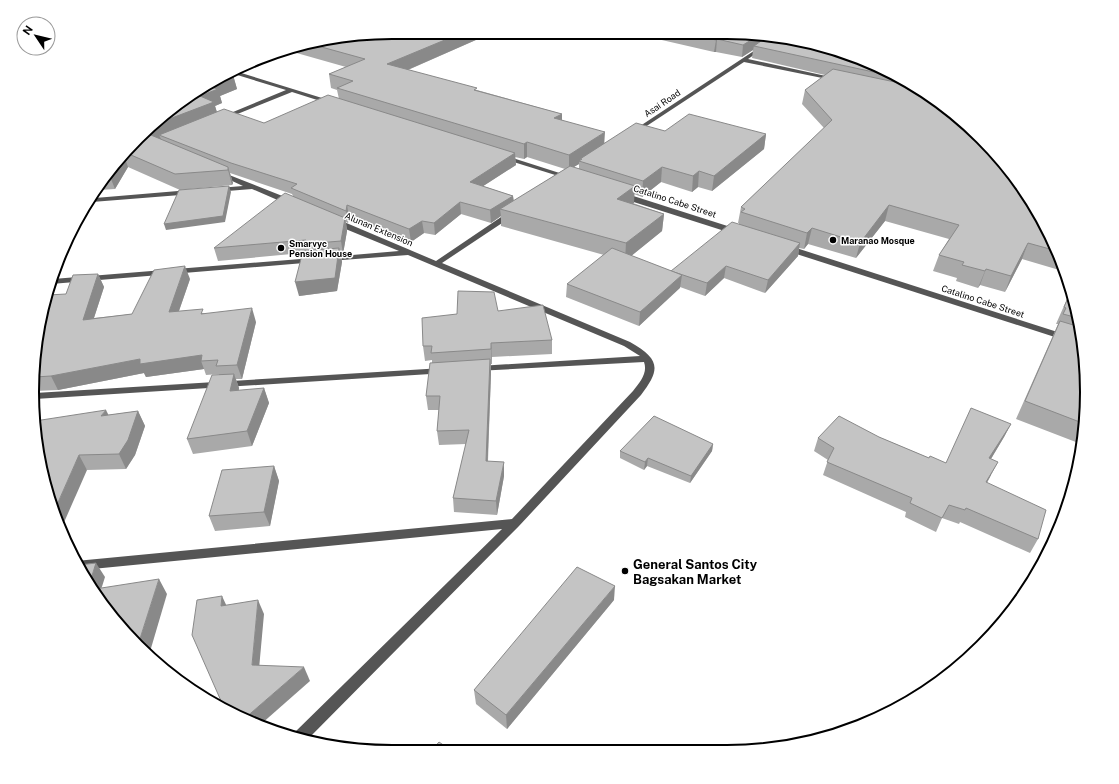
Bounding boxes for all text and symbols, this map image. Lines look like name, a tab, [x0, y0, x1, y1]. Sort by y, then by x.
north arrow	[16, 16, 56, 56]
text: N	[20, 23, 35, 37]
street label: Asai Road	[642, 87, 682, 119]
street label: Catalino Cabe Street	[632, 182, 718, 220]
street label: Alunan Extension	[343, 210, 415, 248]
marker: Maranao Mosque	[828, 235, 838, 245]
place label: Maranao Mosque	[841, 235, 915, 246]
place label: Smarvyc Pension House	[289, 238, 352, 259]
marker: Smarvyc Pension House	[276, 243, 286, 253]
street label: Catalino Cabe Street	[940, 282, 1026, 320]
place label: General Santos City Bagsakan Market	[633, 557, 758, 587]
marker: General Santos City Bagsakan Market	[620, 566, 630, 576]

